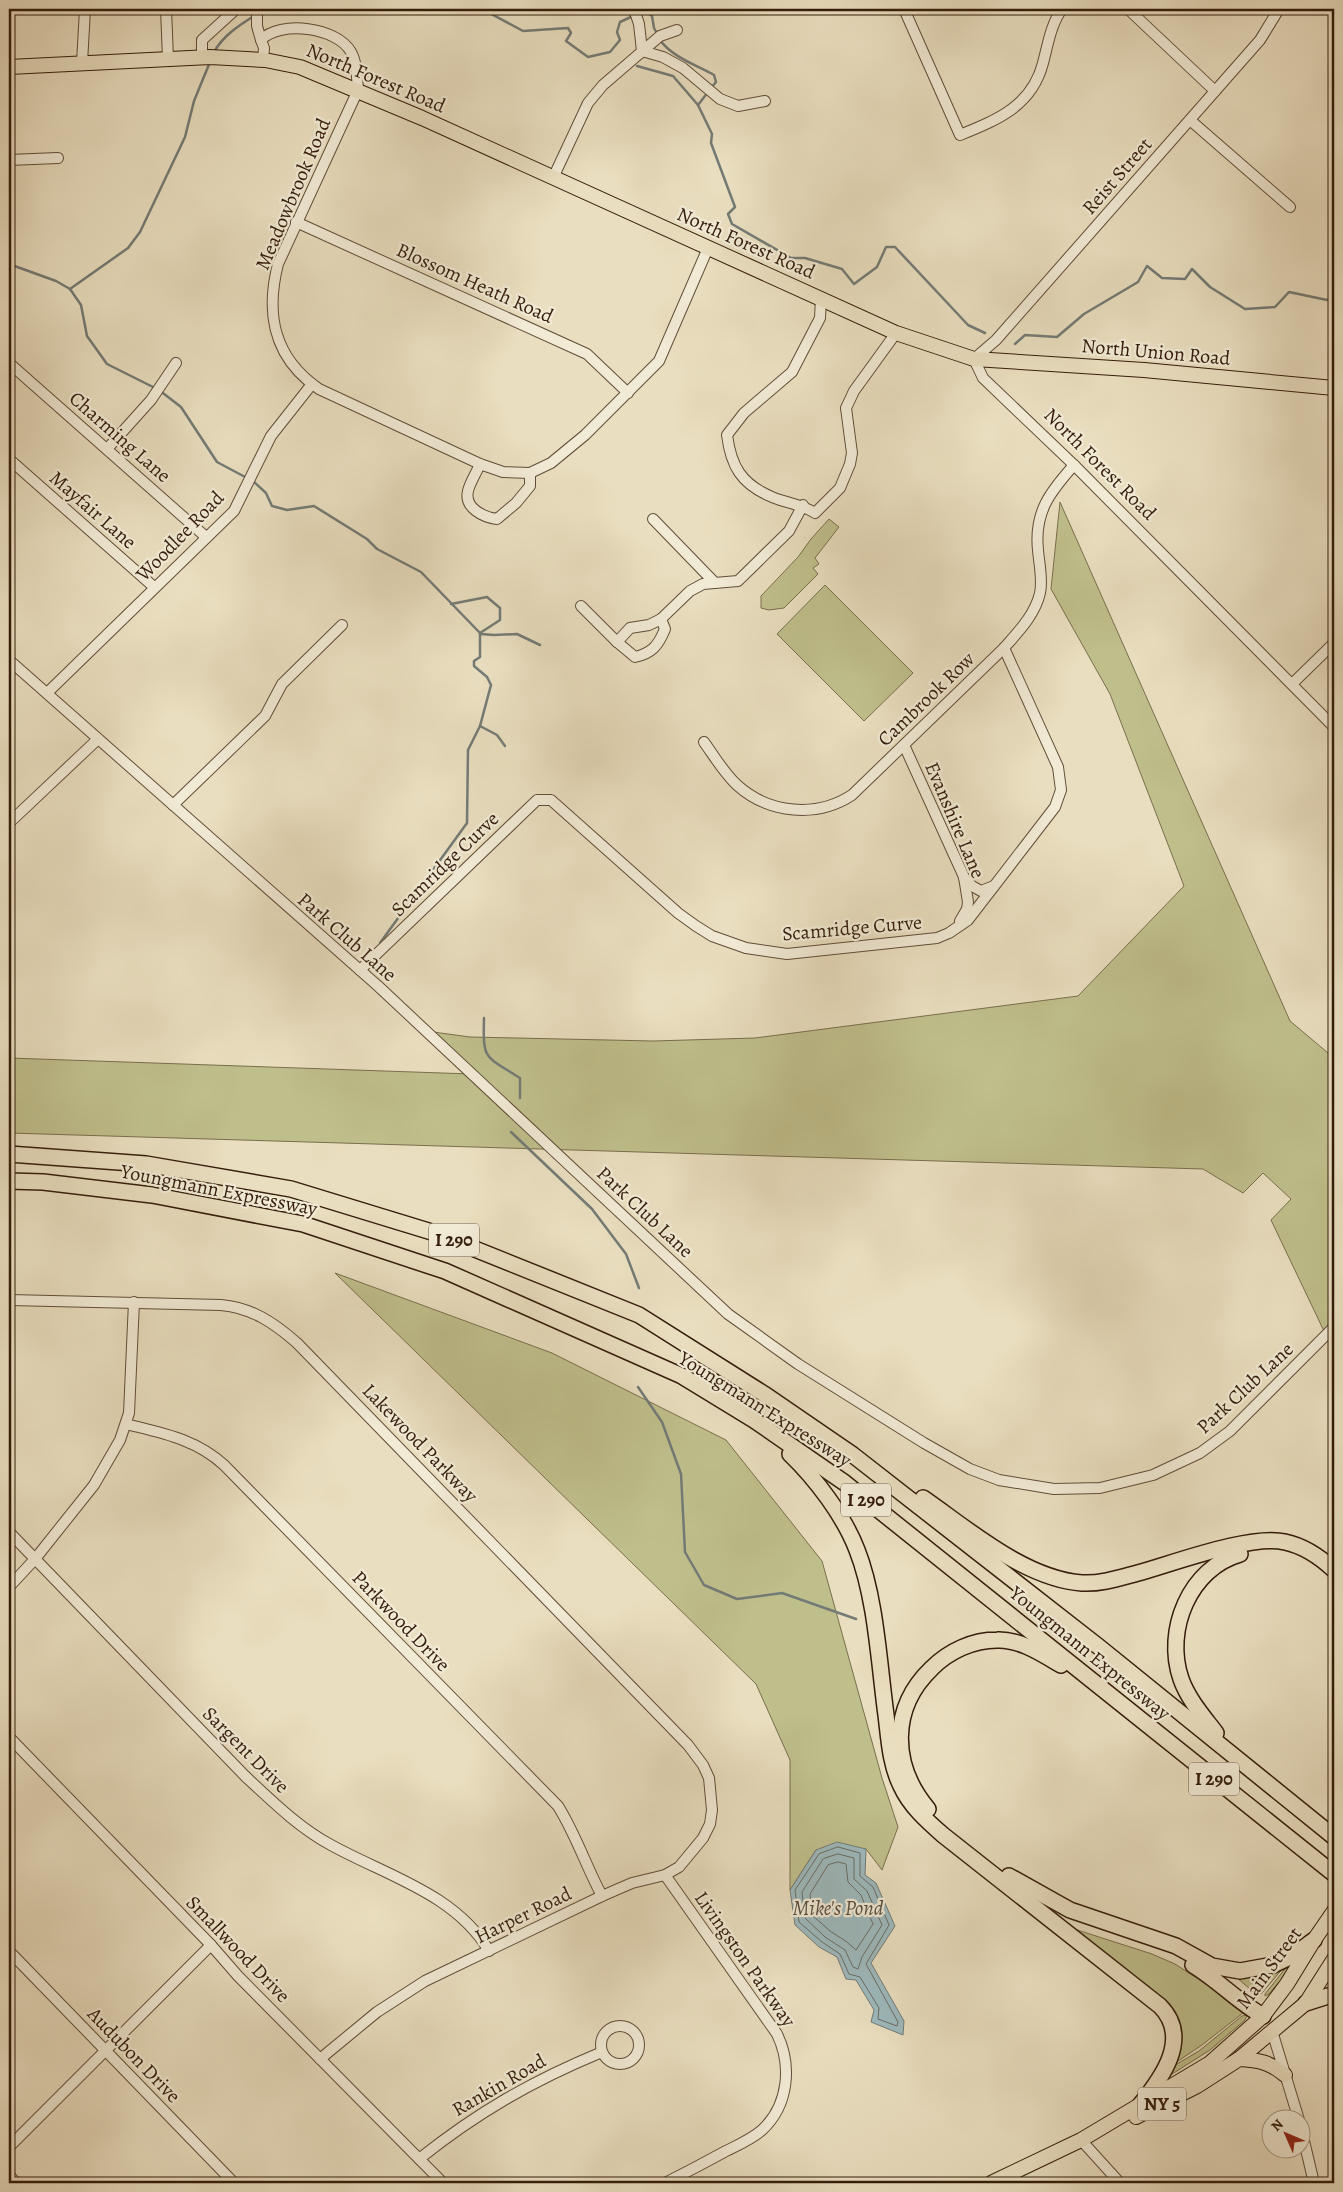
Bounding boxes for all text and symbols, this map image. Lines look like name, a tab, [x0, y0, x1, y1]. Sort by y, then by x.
street label: North Forest Road	[302, 37, 450, 120]
street label: Meadowbrook Road	[249, 114, 337, 274]
street label: Reist Street	[1076, 131, 1158, 220]
street label: North Forest Road	[673, 200, 820, 286]
street label: Blossom Heath Road	[392, 236, 558, 330]
street label: North Union Road	[1081, 332, 1232, 372]
street label: Charming Lane	[63, 385, 177, 489]
street label: North Forest Road	[1038, 402, 1162, 526]
street label: Mayfair Lane	[44, 465, 142, 555]
street label: Woodlee Road	[129, 485, 230, 588]
street label: Cambrook Row	[872, 645, 981, 752]
street label: Evanshire Lane	[918, 758, 992, 882]
street label: Scamridge Curve	[385, 806, 505, 922]
street label: Park Club Lane	[292, 886, 402, 988]
street label: Scamridge Curve	[781, 908, 923, 948]
street label: Youngmann Expressway	[117, 1158, 321, 1222]
street label: Park Club Lane	[591, 1160, 699, 1264]
road number: I 290	[429, 1224, 479, 1256]
street label: Park Club Lane	[1191, 1336, 1299, 1440]
street label: Youngmann Expressway	[672, 1344, 858, 1474]
street label: Lakewood Parkway	[356, 1378, 484, 1509]
road number: I 290	[841, 1484, 891, 1516]
street label: Parkwood Drive	[346, 1565, 456, 1677]
street label: Youngmann Expressway	[1003, 1579, 1177, 1727]
street label: Sargent Drive	[197, 1701, 295, 1799]
road number: I 290	[1189, 1762, 1239, 1796]
street label: Harper Road	[470, 1880, 576, 1950]
street label: Livingston Parkway	[688, 1886, 803, 2033]
street label: Smallwood Drive	[180, 1889, 296, 2009]
water label: Mike's Pond	[792, 1894, 884, 1922]
street label: Main Street	[1230, 1921, 1308, 2015]
street label: Audubon Drive	[81, 2000, 187, 2109]
street label: Rankin Road	[447, 2047, 551, 2123]
road number: NY 5	[1138, 2088, 1186, 2120]
north arrow	[1260, 2110, 1310, 2160]
text: N	[1267, 2115, 1287, 2135]

